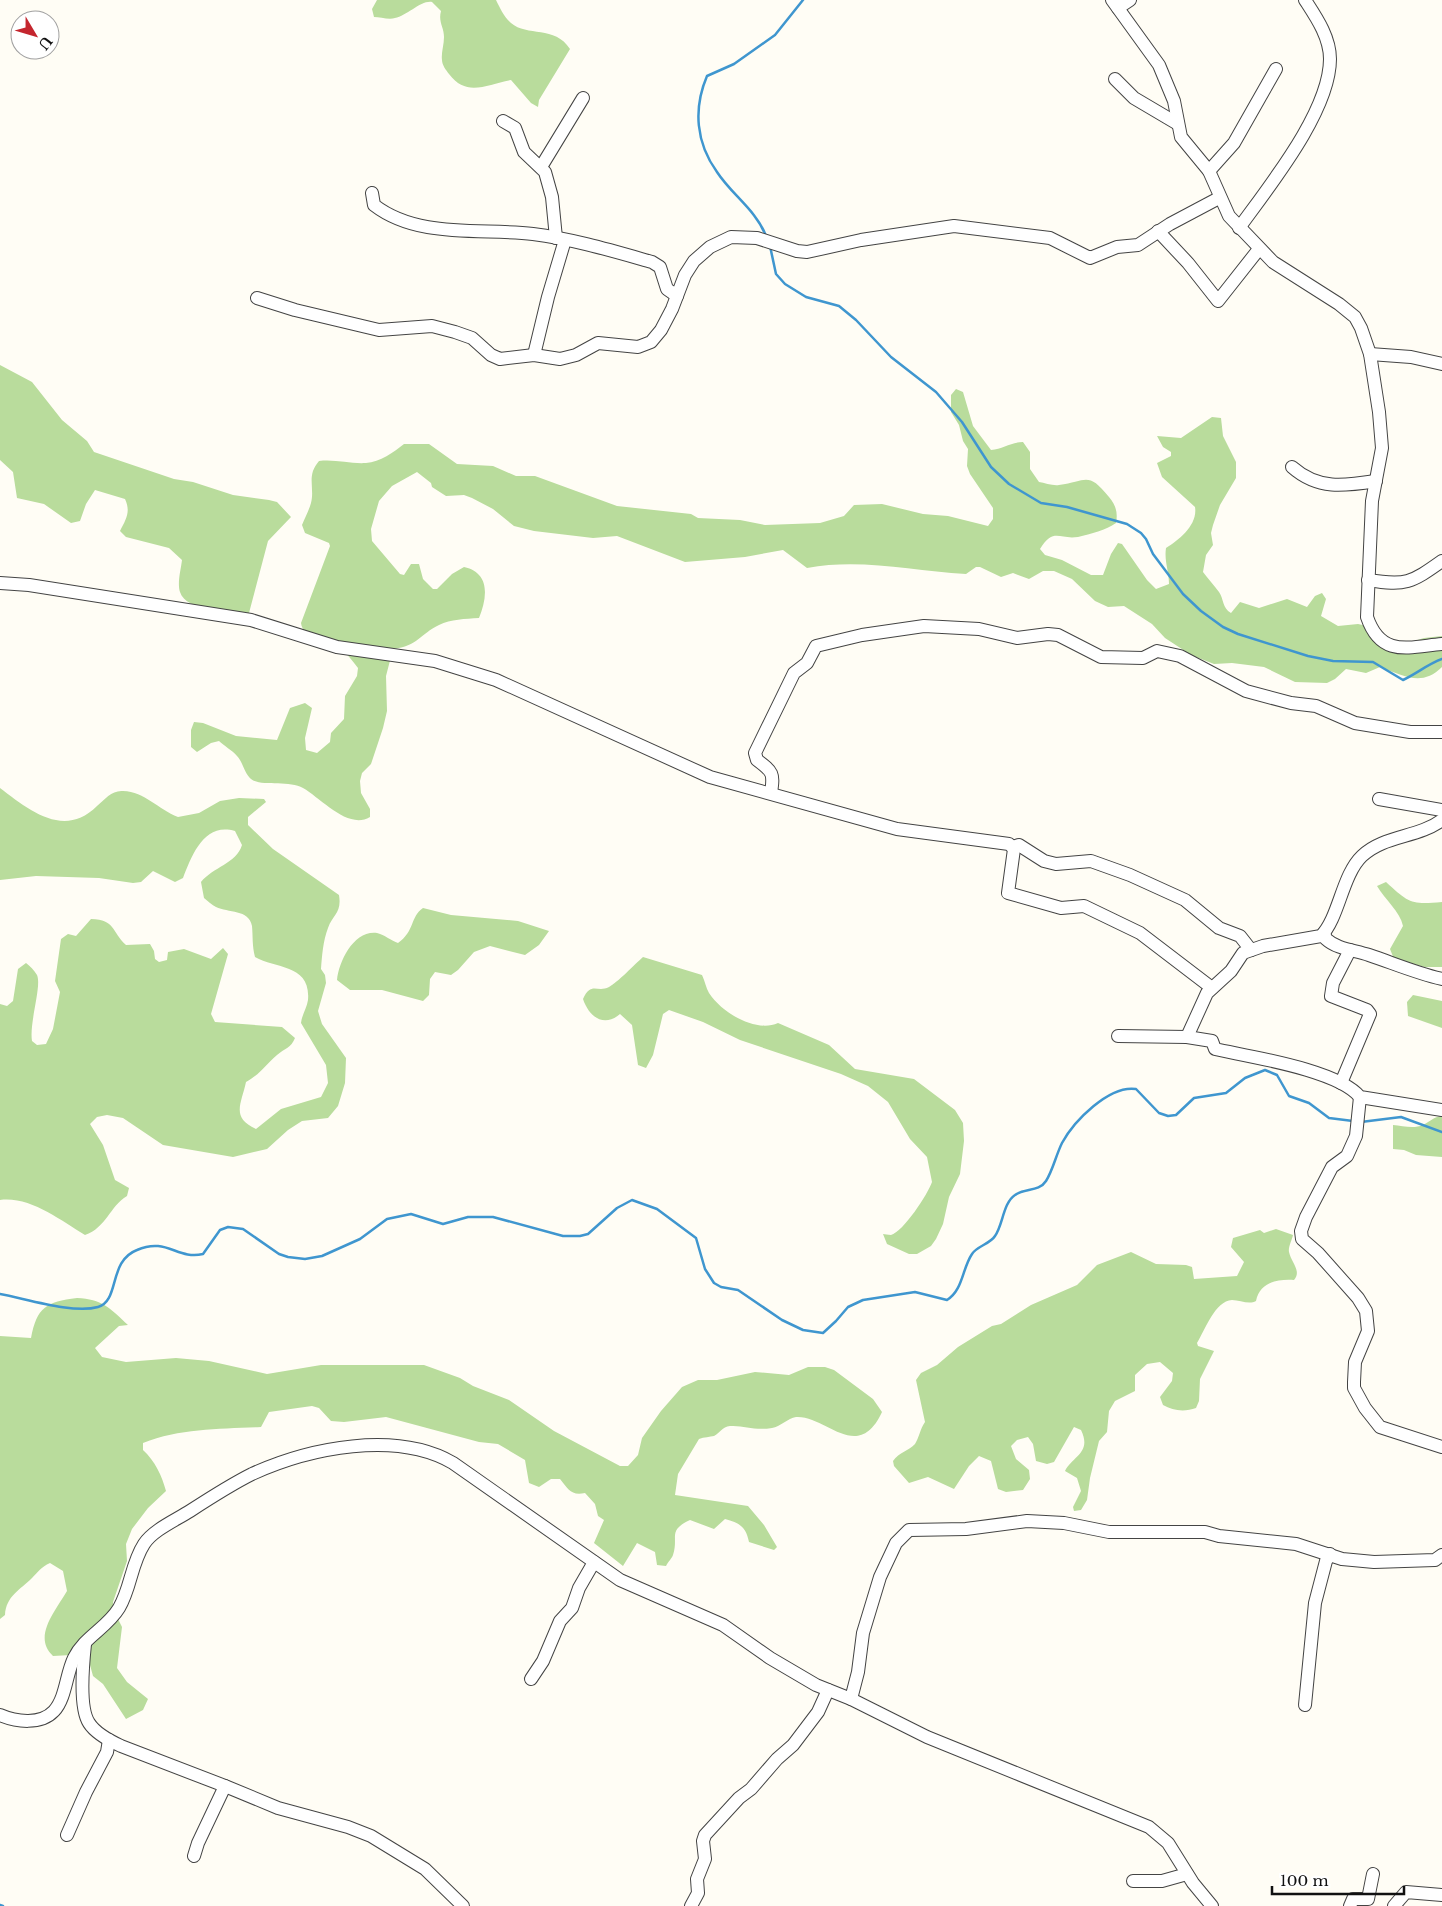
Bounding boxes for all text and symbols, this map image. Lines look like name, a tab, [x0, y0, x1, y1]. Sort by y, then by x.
north arrow	[10, 10, 60, 60]
text: U	[34, 33, 56, 54]
scale bar	[1272, 1864, 1404, 1896]
text: 100 m	[1280, 1871, 1329, 1890]

